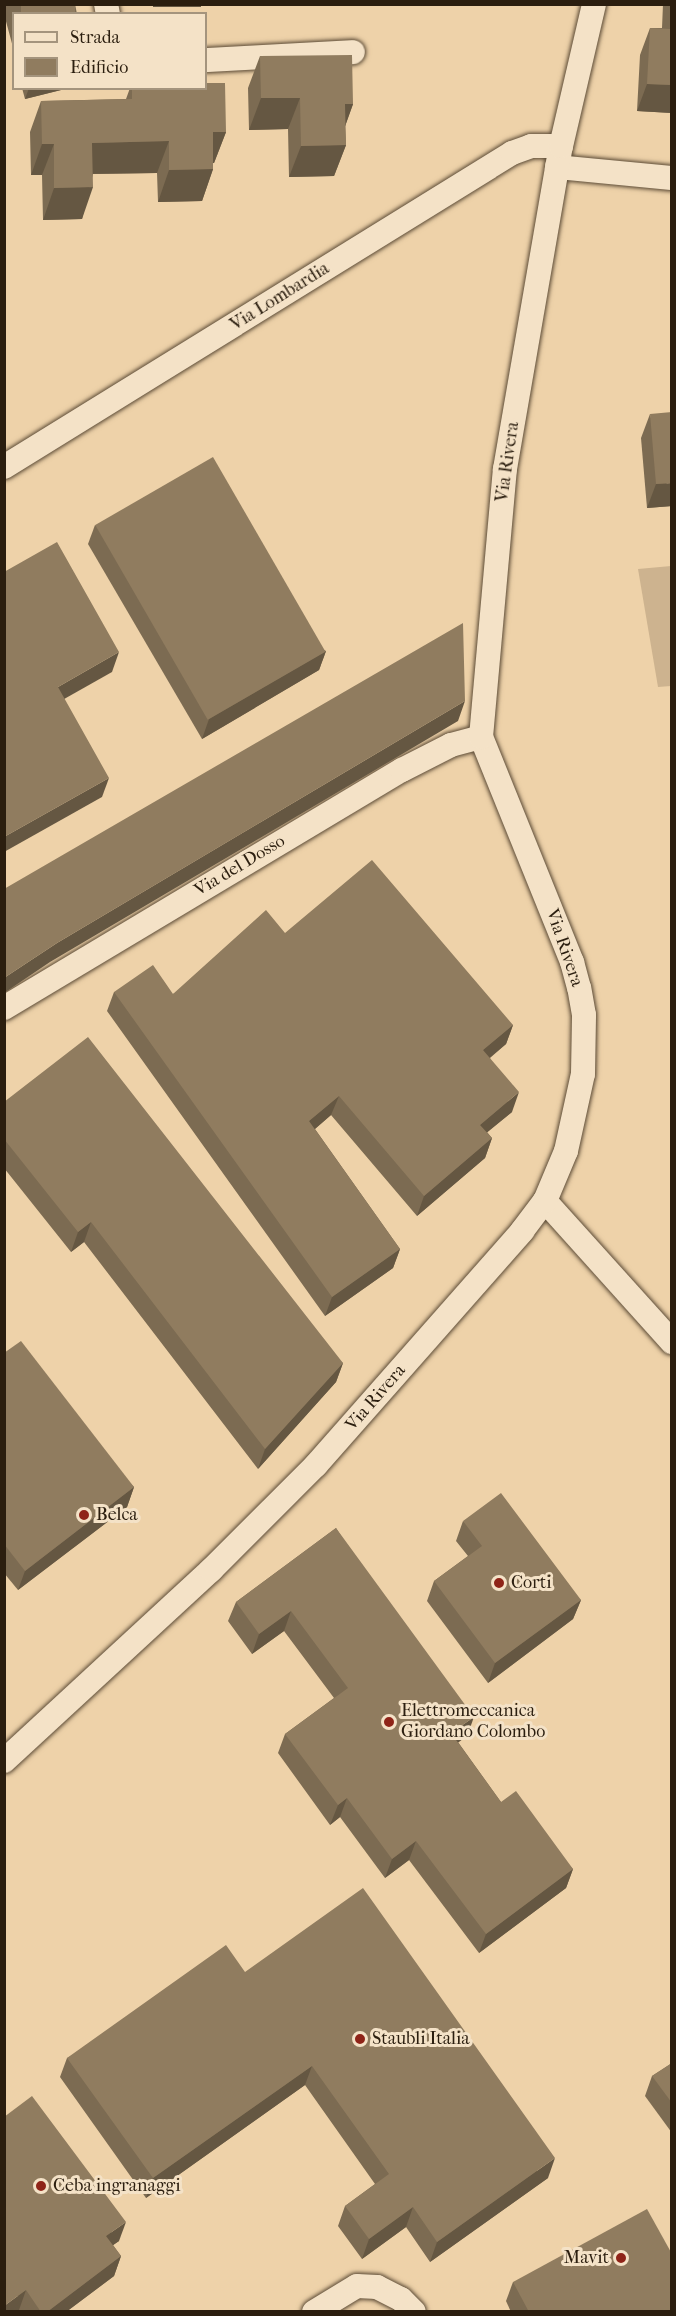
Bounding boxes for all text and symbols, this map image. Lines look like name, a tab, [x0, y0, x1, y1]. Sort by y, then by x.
legend	[12, 12, 207, 90]
text: Strada	[70, 27, 120, 48]
text: Edificio	[70, 57, 128, 78]
street label: Via Lombardia	[226, 258, 334, 336]
street label: Via Rivera	[492, 421, 524, 503]
street label: Via del Dosso	[191, 830, 289, 902]
street label: Via Rivera	[541, 906, 587, 990]
street label: Via Rivera	[341, 1360, 411, 1436]
place label: Belca	[96, 1504, 138, 1526]
marker: Belca	[77, 1508, 91, 1522]
place label: Corti	[511, 1572, 552, 1594]
marker: Corti	[492, 1576, 506, 1590]
place label: Elettromeccanica Giordano Colombo	[401, 1701, 545, 1744]
marker: Elettromeccanica Giordano Colombo	[382, 1715, 396, 1729]
place label: Staubli Italia	[372, 2028, 470, 2050]
marker: Staubli Italia	[353, 2032, 367, 2046]
place label: Ceba ingranaggi	[53, 2175, 181, 2197]
marker: Ceba ingranaggi	[34, 2179, 48, 2193]
place label: Mavit	[564, 2247, 609, 2269]
marker: Mavit	[614, 2251, 628, 2265]

